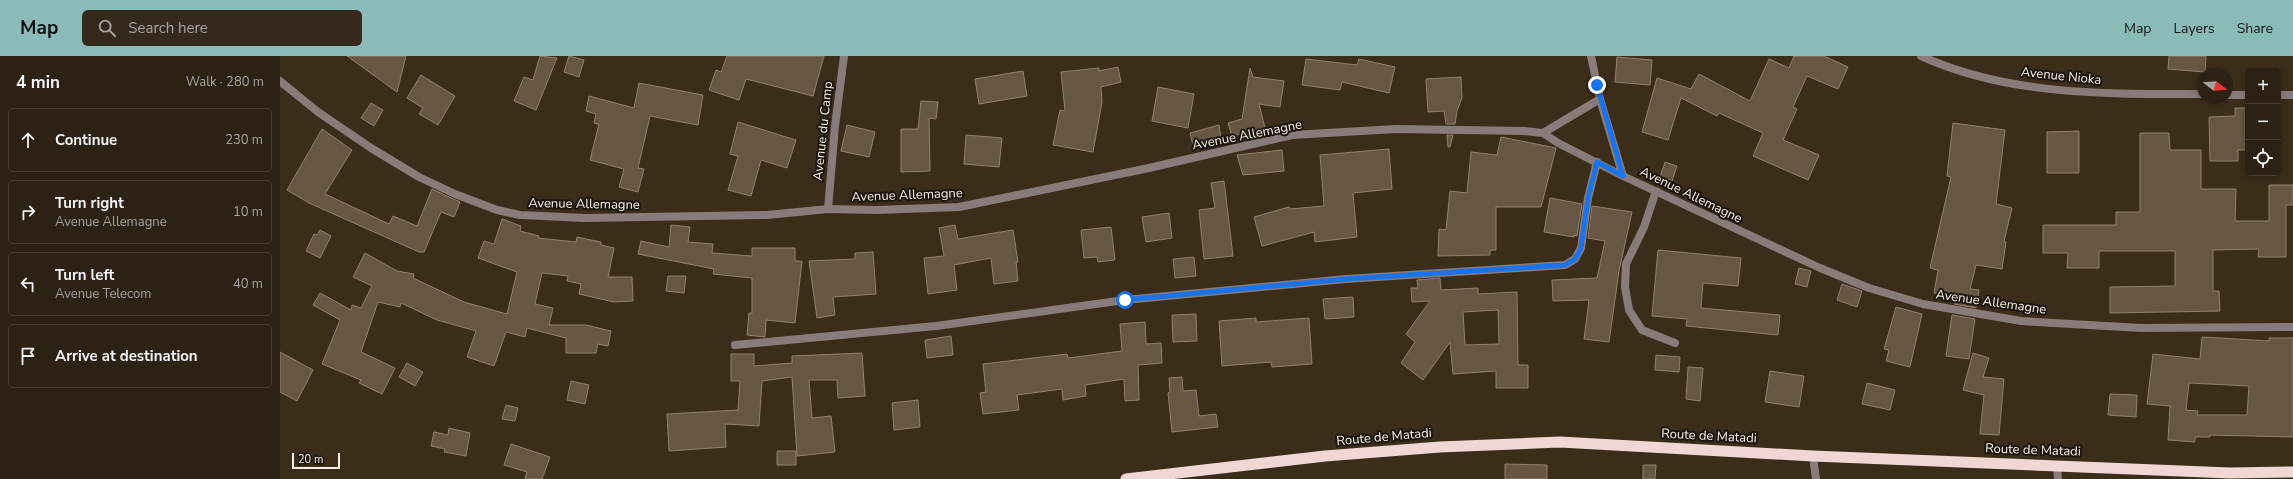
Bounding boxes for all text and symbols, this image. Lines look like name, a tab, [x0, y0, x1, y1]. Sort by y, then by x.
search box	[82, 10, 362, 46]
text: Map	[20, 15, 58, 41]
icon: search	[96, 17, 118, 39]
text: Search here	[128, 18, 208, 38]
text: Map	[2124, 19, 2151, 38]
text: Layers	[2173, 19, 2215, 38]
text: Share	[2237, 19, 2273, 38]
street label: Avenue Nioka	[2020, 63, 2102, 89]
north arrow	[2197, 68, 2233, 104]
map controls	[2245, 68, 2281, 176]
button: +	[2245, 68, 2281, 104]
text: 4 min	[16, 71, 60, 94]
text: Walk · 280 m	[186, 73, 264, 91]
route end	[1588, 76, 1606, 94]
street label: Avenue du Camp	[809, 80, 837, 182]
button: −	[2245, 104, 2281, 140]
street label: Avenue Allemagne	[1191, 116, 1304, 154]
icon: ahead	[17, 129, 39, 151]
text: Continue	[55, 130, 117, 150]
text: 230 m	[225, 131, 263, 149]
button: locate	[2245, 140, 2281, 176]
street label: Avenue Allemagne	[1637, 162, 1745, 228]
street label: Avenue Allemagne	[851, 184, 963, 206]
text: Turn right	[55, 193, 124, 213]
street label: Avenue Allemagne	[528, 194, 640, 214]
icon: right	[17, 201, 39, 223]
text: 10 m	[233, 203, 263, 221]
text: Avenue Allemagne	[55, 213, 167, 231]
text: Turn left	[55, 265, 114, 285]
icon: left	[17, 273, 39, 295]
text: 40 m	[233, 275, 263, 293]
text: Avenue Telecom	[55, 285, 151, 303]
street label: Avenue Allemagne	[1935, 285, 2048, 319]
route start	[1116, 291, 1134, 309]
icon: arrive	[17, 345, 39, 367]
text: Arrive at destination	[55, 346, 198, 366]
street label: Route de Matadi	[1336, 424, 1432, 450]
street label: Route de Matadi	[1661, 425, 1757, 447]
street label: Route de Matadi	[1985, 439, 2081, 461]
scale bar	[292, 451, 340, 470]
text: 20 m	[298, 452, 323, 467]

